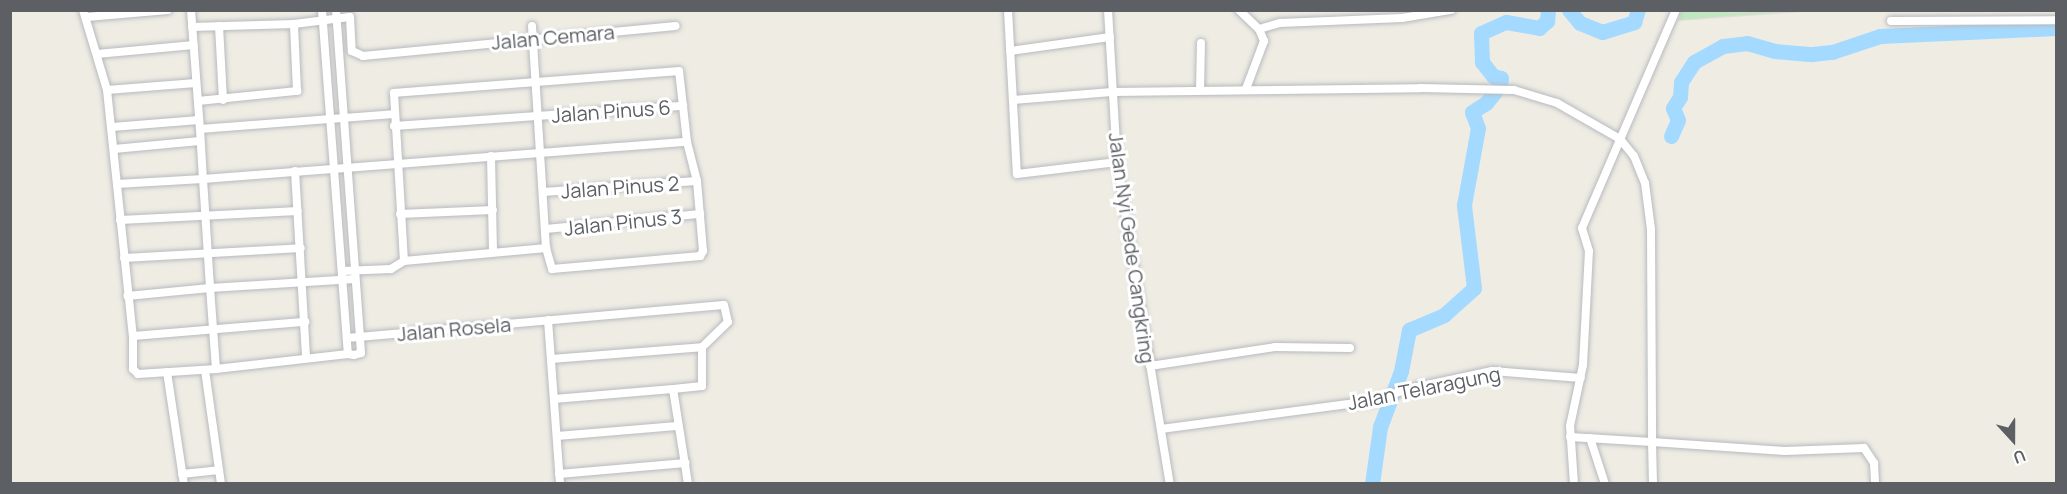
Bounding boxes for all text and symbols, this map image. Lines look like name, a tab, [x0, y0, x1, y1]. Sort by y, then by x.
street label: Jalan Cemara	[490, 20, 616, 54]
street label: Jalan Pinus 6	[551, 95, 671, 127]
street label: Jalan Nyi Gede Cangkring	[1104, 131, 1160, 365]
street label: Jalan Pinus 2	[560, 171, 680, 203]
street label: Jalan Pinus 3	[563, 204, 683, 240]
street label: Jalan Rosela	[396, 312, 512, 346]
street label: Jalan Telaragung	[1346, 361, 1502, 415]
north arrow	[1983, 410, 2043, 470]
text: U	[2010, 444, 2029, 469]

